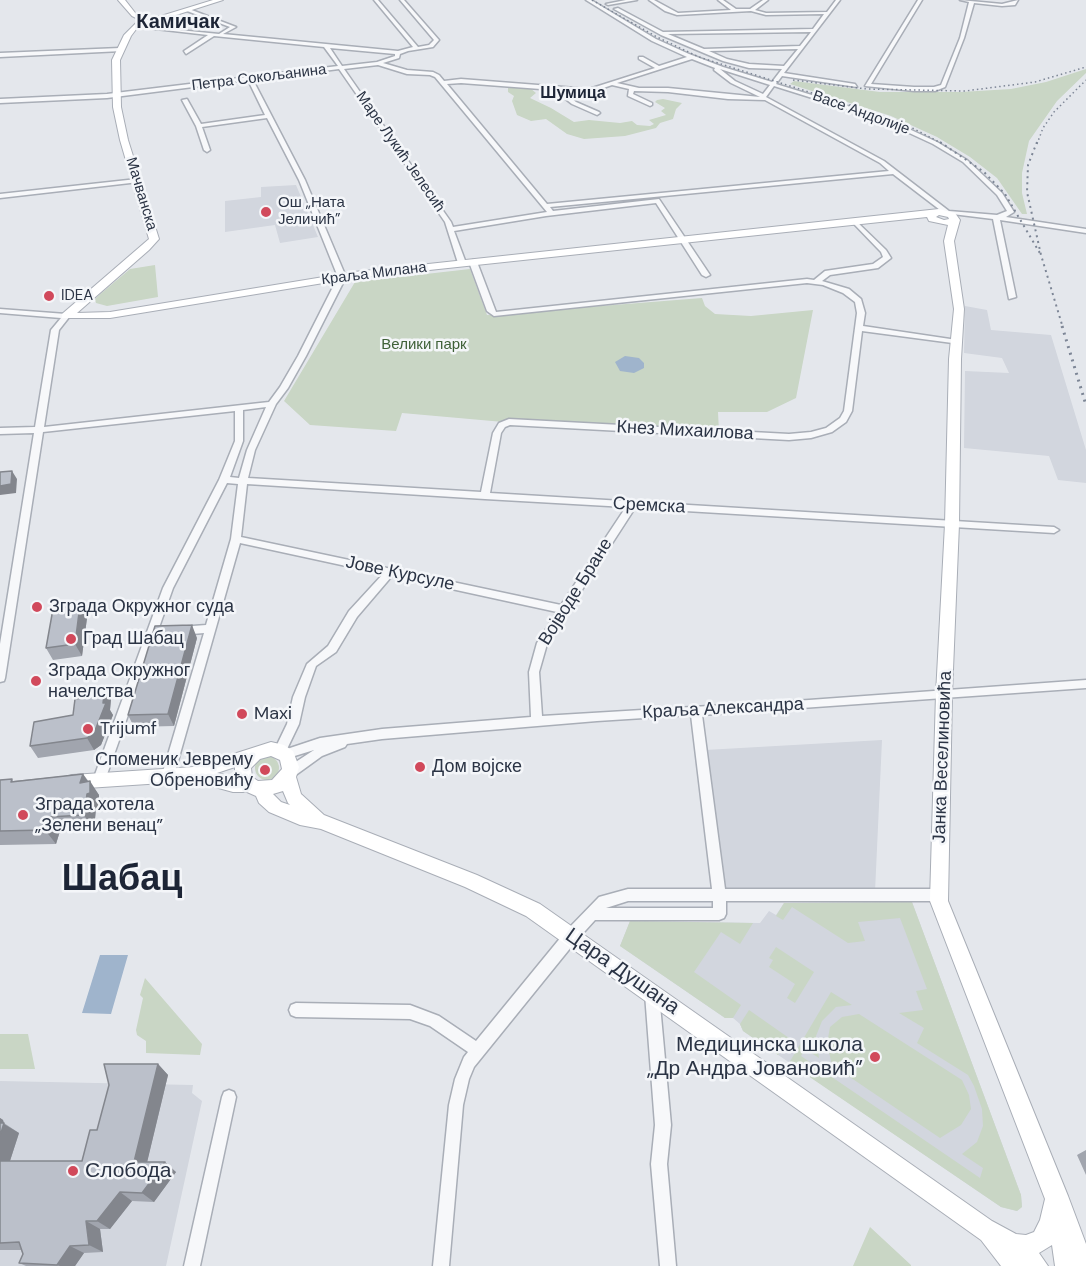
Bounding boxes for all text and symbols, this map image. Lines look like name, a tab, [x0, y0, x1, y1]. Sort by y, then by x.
district label: Камичак	[136, 11, 220, 35]
street label: Петра Сокољанина	[191, 61, 327, 95]
district label: Шумица	[540, 84, 606, 104]
street label: Васе Андолије	[810, 87, 912, 139]
street label: Маре Лукић Јелесић	[352, 88, 448, 216]
street label: Мачванска	[121, 155, 161, 233]
place label: Ош „Ната Јеличић”	[278, 194, 345, 229]
marker: Ош „Ната Јеличић”	[259, 205, 273, 219]
street label: Краља Милана	[320, 259, 428, 289]
place label: IDEA	[61, 287, 93, 305]
marker: IDEA	[42, 289, 56, 303]
park label: Велики парк	[381, 336, 467, 354]
street label: Кнез Михаилова	[616, 417, 754, 445]
street label: Сремска	[612, 493, 686, 519]
street label: Војводе Бране	[534, 535, 618, 649]
street label: Јове Курсуле	[344, 552, 456, 596]
place label: Зграда Окружног суда	[49, 596, 234, 618]
marker: Зграда Окружног суда	[30, 600, 44, 614]
place label: Град Шабац	[83, 628, 184, 650]
marker: Град Шабац	[64, 632, 78, 646]
place label: Зграда Окружног начелства	[48, 660, 190, 702]
street label: Јанка Веселиновића	[929, 670, 957, 844]
marker: Зграда Окружног начелства	[29, 674, 43, 688]
street label: Краља Александра	[642, 694, 804, 724]
place label: Maxi	[254, 703, 292, 725]
marker: Maxi	[235, 707, 249, 721]
place label: Trijumf	[100, 718, 157, 740]
marker: Trijumf	[81, 722, 95, 736]
place label: Споменик Јеврему Обреновићу	[95, 749, 253, 792]
place label: Дом војске	[432, 756, 522, 778]
marker: Дом војске	[413, 760, 427, 774]
marker: Споменик Јеврему Обреновићу	[258, 763, 272, 777]
place label: Зграда хотела „Зелени венац”	[35, 794, 163, 836]
marker: Зграда хотела „Зелени венац”	[16, 808, 30, 822]
district label: Шабац	[62, 859, 182, 903]
street label: Цара Душана	[560, 923, 684, 1021]
place label: Медицинска школа „Др Андра Јовановић”	[647, 1032, 863, 1082]
marker: Медицинска школа „Др Андра Јовановић”	[868, 1050, 882, 1064]
place label: Слобода	[85, 1158, 172, 1184]
marker: Слобода	[66, 1164, 80, 1178]

